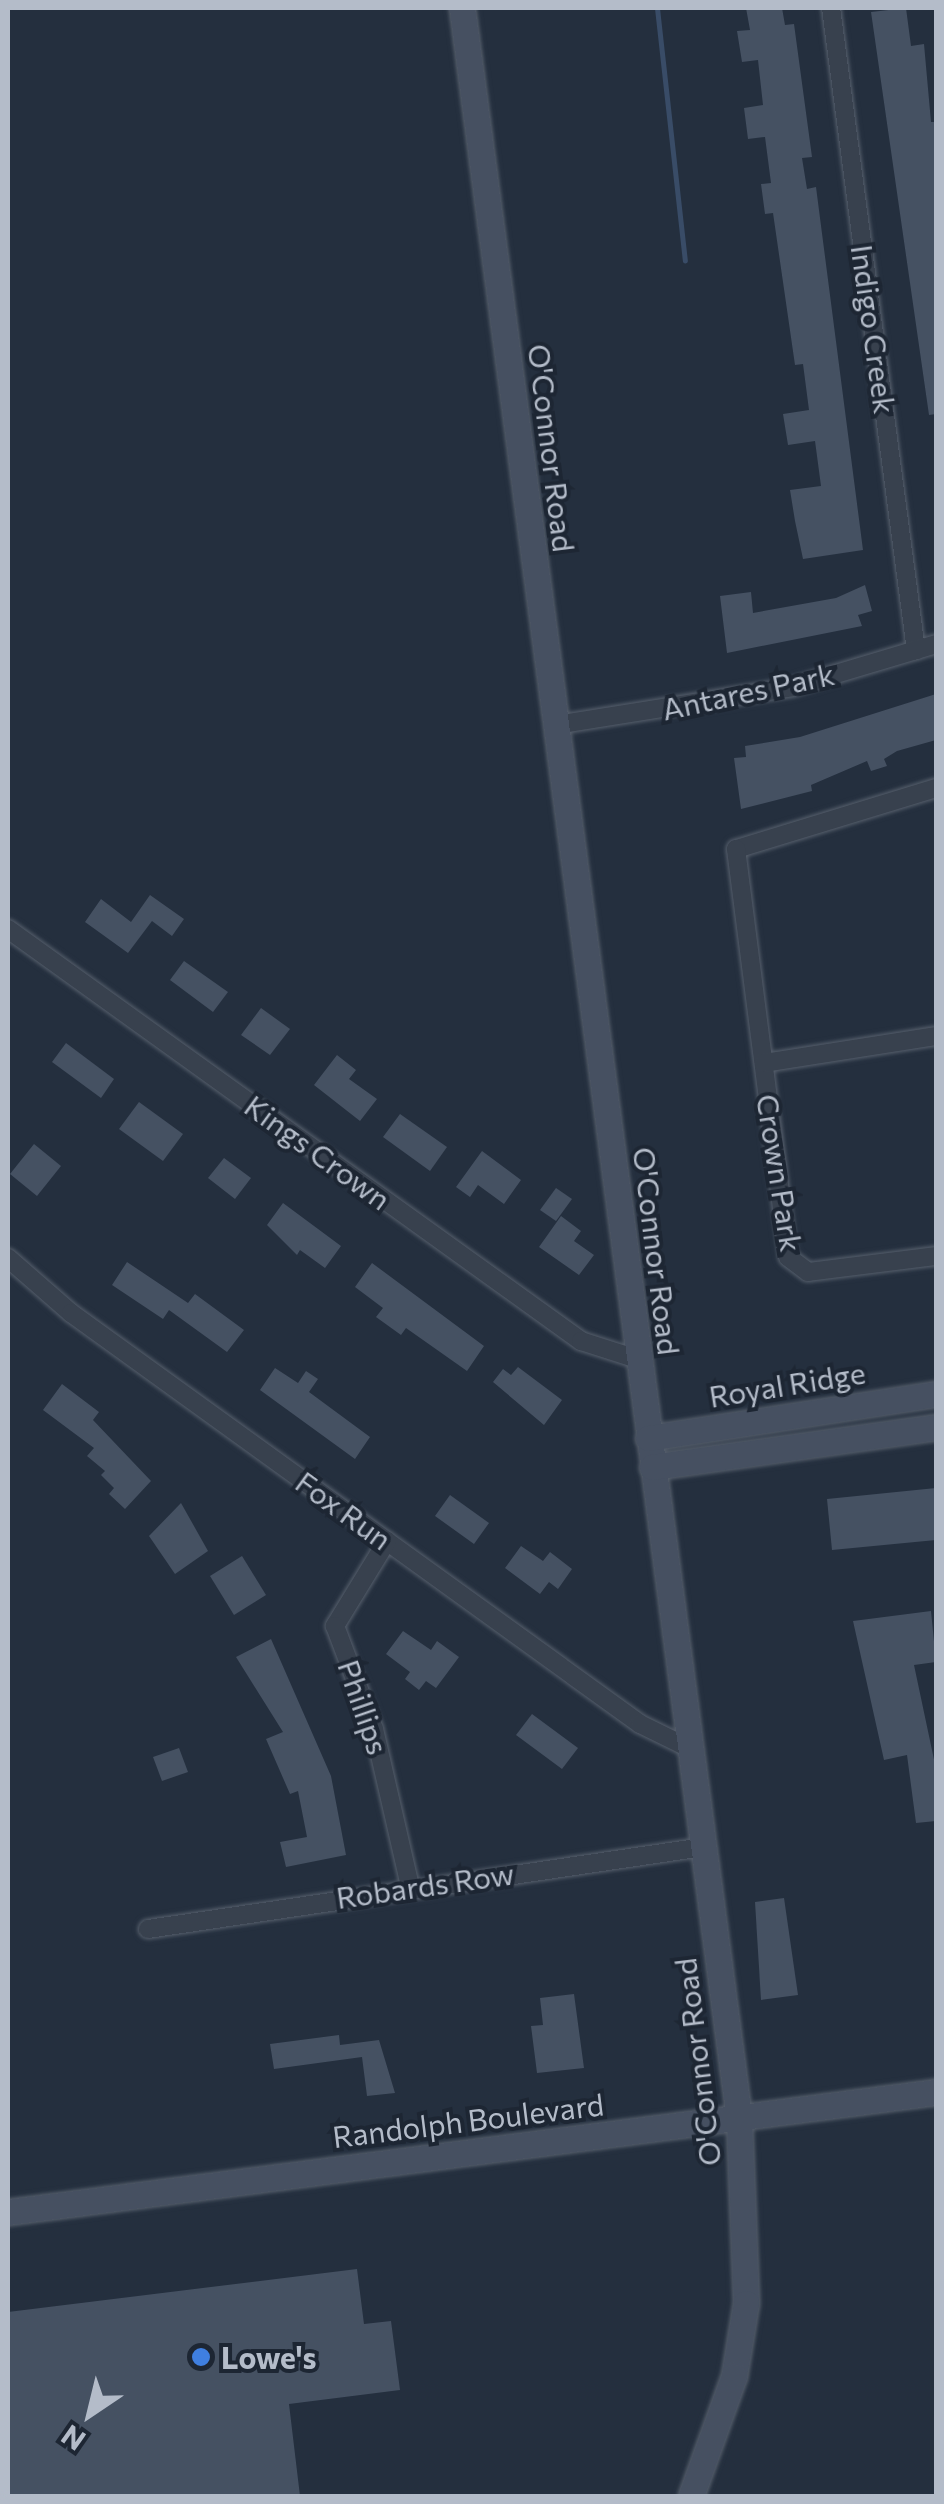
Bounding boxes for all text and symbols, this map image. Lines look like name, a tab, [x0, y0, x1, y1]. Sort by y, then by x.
street label: Indigo Creek	[844, 242, 904, 416]
street label: O'Connor Road	[521, 342, 583, 554]
street label: Antares Park	[659, 655, 837, 727]
street label: Kings Crown	[238, 1087, 398, 1217]
street label: Crown Park	[750, 1092, 810, 1254]
street label: O'Connor Road	[626, 1145, 688, 1357]
street label: Royal Ridge	[706, 1354, 868, 1414]
street label: Fox Run	[289, 1463, 399, 1557]
street label: Phillips	[331, 1655, 397, 1759]
street label: Robards Row	[334, 1855, 516, 1915]
street label: O'Connor Road	[666, 1956, 728, 2168]
street label: Randolph Boulevard	[330, 2085, 606, 2155]
place label: Lowe's	[221, 2339, 317, 2375]
marker: Lowe's	[190, 2346, 212, 2368]
north arrow	[40, 2364, 140, 2464]
text: N	[54, 2419, 91, 2459]

